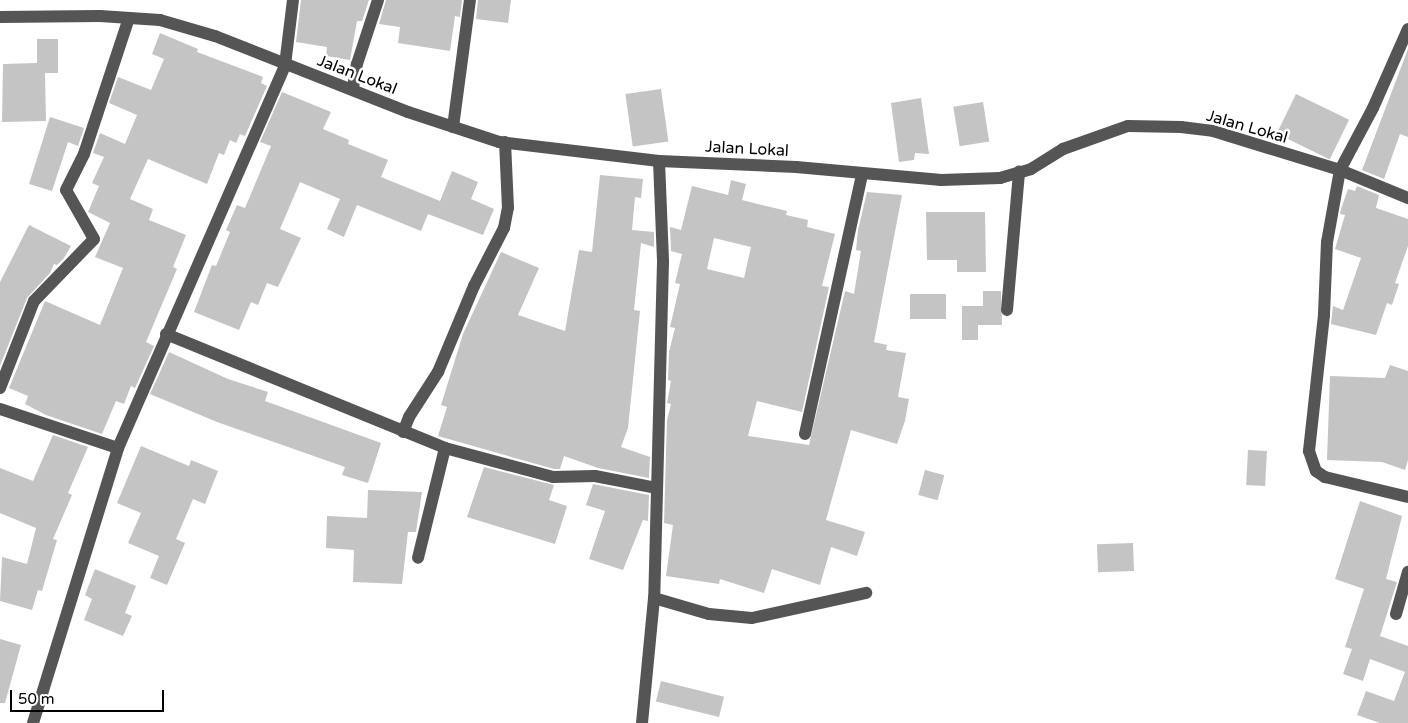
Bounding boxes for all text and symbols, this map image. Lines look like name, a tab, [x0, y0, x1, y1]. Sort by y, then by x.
street label: Jalan Lokal	[314, 51, 400, 99]
street label: Jalan Lokal	[1204, 106, 1290, 148]
street label: Jalan Lokal	[705, 137, 789, 161]
scale bar	[12, 680, 166, 712]
text: 50 m	[18, 690, 55, 708]

